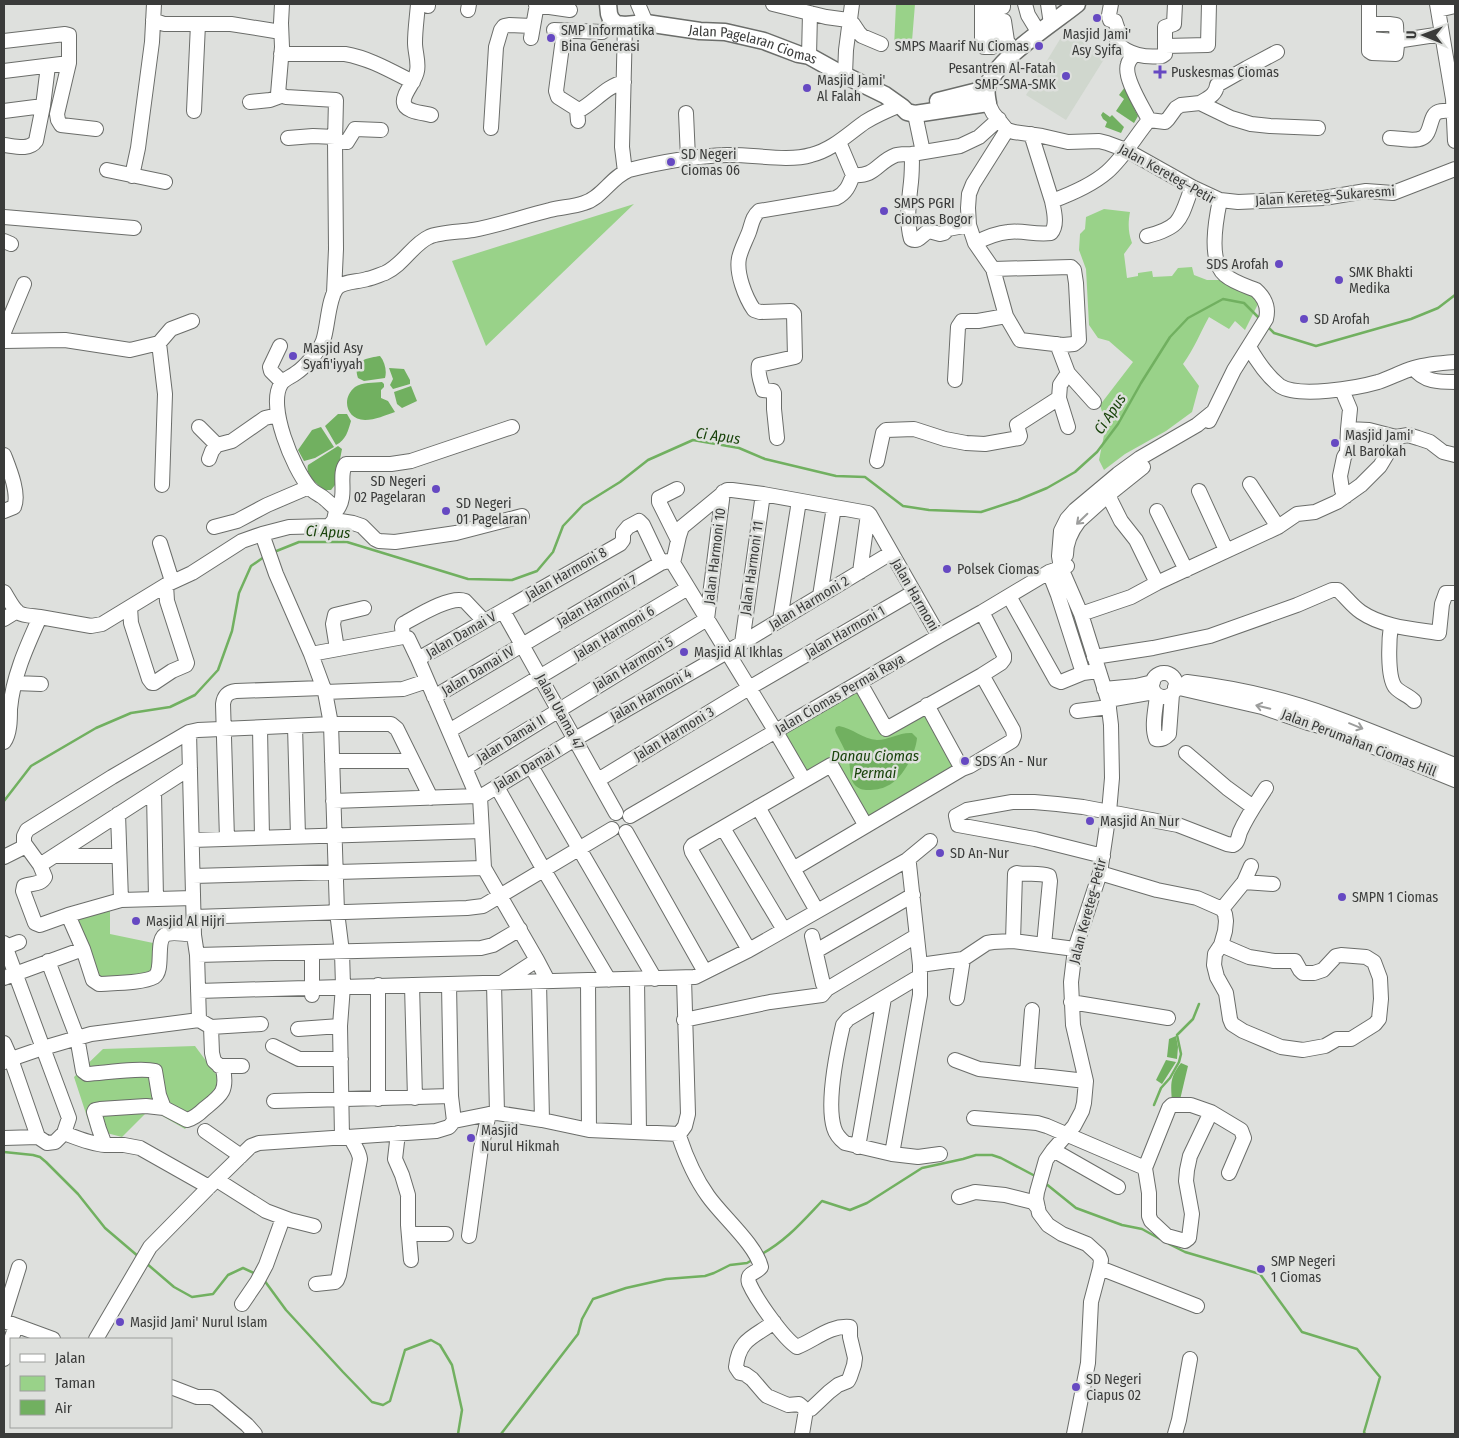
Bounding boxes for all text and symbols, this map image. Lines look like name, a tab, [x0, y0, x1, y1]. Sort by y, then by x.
north arrow	[1399, 10, 1449, 60]
marker: Masjid Jami' Asy Syifa	[1091, 12, 1103, 24]
street label: Jalan Pagelaran Ciomas	[687, 21, 820, 68]
place label: SMP Informatika Bina Generasi	[561, 22, 655, 55]
place label: Masjid Jami' Asy Syifa	[1063, 26, 1131, 59]
text: U	[1403, 31, 1420, 39]
marker: SMP Informatika Bina Generasi	[545, 32, 557, 44]
place label: SMPS Maarif Nu Ciomas	[895, 38, 1029, 55]
marker: SMPS Maarif Nu Ciomas	[1033, 40, 1045, 52]
place label: Pesantren Al-Fatah SMP-SMA-SMK	[948, 60, 1057, 93]
place label: Puskesmas Ciomas	[1171, 64, 1279, 81]
marker: Puskesmas Ciomas	[1153, 65, 1167, 79]
marker: Pesantren Al-Fatah SMP-SMA-SMK	[1060, 70, 1072, 82]
place label: Masjid Jami' Al Falah	[817, 72, 886, 105]
marker: Masjid Jami' Al Falah	[801, 82, 813, 94]
street label: Jalan Kereteg–Petir	[1115, 140, 1219, 208]
place label: SD Negeri Ciomas 06	[681, 146, 740, 179]
marker: SD Negeri Ciomas 06	[665, 156, 677, 168]
street label: Jalan Kereteg–Sukaresmi	[1254, 183, 1396, 209]
place label: SMPS PGRI Ciomas Bogor	[894, 195, 973, 228]
marker: SMPS PGRI Ciomas Bogor	[878, 205, 890, 217]
place label: SDS Arofah	[1206, 256, 1269, 273]
marker: SDS Arofah	[1273, 258, 1285, 270]
place label: SMK Bhakti Medika	[1349, 264, 1413, 297]
marker: SMK Bhakti Medika	[1333, 274, 1345, 286]
place label: SD Arofah	[1314, 311, 1370, 328]
marker: SD Arofah	[1298, 313, 1310, 325]
place label: Masjid Asy Syafi'iyyah	[303, 340, 364, 373]
marker: Masjid Asy Syafi'iyyah	[287, 350, 299, 362]
water label: Ci Apus	[1090, 390, 1130, 438]
water label: Ci Apus	[695, 424, 742, 448]
place label: Masjid Jami' Al Barokah	[1345, 427, 1414, 460]
marker: Masjid Jami' Al Barokah	[1329, 437, 1341, 449]
place label: SD Negeri 02 Pagelaran	[354, 473, 426, 506]
marker: SD Negeri 02 Pagelaran	[430, 483, 442, 495]
place label: SD Negeri 01 Pagelaran	[456, 495, 527, 528]
marker: SD Negeri 01 Pagelaran	[440, 505, 452, 517]
street label: Jalan Harmoni 10	[701, 507, 729, 605]
one-way arrow	[1076, 513, 1088, 525]
street label: Jalan Harmoni 11	[737, 520, 767, 616]
water label: Ci Apus	[305, 522, 351, 542]
street label: Jalan Harmoni 8	[522, 544, 610, 604]
street label: Jalan Harmoni	[887, 556, 943, 634]
place label: Polsek Ciomas	[957, 561, 1039, 578]
marker: Polsek Ciomas	[941, 563, 953, 575]
street label: Jalan Harmoni 7	[554, 571, 640, 631]
street label: Jalan Harmoni 2	[766, 572, 852, 634]
street label: Jalan Harmoni 6	[571, 602, 658, 664]
street label: Jalan Harmoni 1	[802, 602, 888, 662]
street label: Jalan Damai V	[423, 608, 500, 662]
street label: Jalan Harmoni 5	[590, 633, 676, 695]
street label: Jalan Damai IV	[439, 642, 518, 699]
place label: Masjid Al Ikhlas	[694, 644, 783, 661]
marker: Masjid Al Ikhlas	[678, 646, 690, 658]
street label: Jalan Ciomas Permai Raya	[772, 650, 908, 738]
street label: Jalan Harmoni 4	[607, 665, 695, 725]
street label: Jalan Utama 47	[532, 671, 588, 753]
one-way arrow	[1255, 702, 1271, 712]
street label: Jalan Harmoni 3	[631, 703, 717, 765]
street label: Jalan Perumahan Ciomas Hill	[1279, 706, 1439, 781]
street label: Jalan Damai II	[473, 711, 549, 767]
one-way arrow	[1348, 722, 1363, 731]
street label: Jalan Damai I	[491, 742, 563, 794]
water label: Danau Ciomas Permai	[831, 747, 920, 782]
place label: SDS An - Nur	[975, 753, 1048, 770]
marker: SDS An - Nur	[959, 755, 971, 767]
place label: Masjid An Nur	[1100, 813, 1179, 830]
marker: Masjid An Nur	[1084, 815, 1096, 827]
place label: SD An-Nur	[950, 845, 1009, 862]
marker: SD An-Nur	[934, 847, 946, 859]
street label: Jalan Kereteg–Petir	[1066, 856, 1110, 966]
place label: SMPN 1 Ciomas	[1352, 889, 1438, 906]
marker: SMPN 1 Ciomas	[1336, 891, 1348, 903]
place label: Masjid Al Hijri	[146, 913, 225, 930]
marker: Masjid Al Hijri	[130, 915, 142, 927]
place label: Masjid Nurul Hikmah	[481, 1122, 560, 1155]
marker: Masjid Nurul Hikmah	[465, 1132, 477, 1144]
place label: SMP Negeri 1 Ciomas	[1271, 1253, 1335, 1286]
marker: SMP Negeri 1 Ciomas	[1255, 1263, 1267, 1275]
place label: Masjid Jami' Nurul Islam	[130, 1314, 268, 1331]
marker: Masjid Jami' Nurul Islam	[114, 1316, 126, 1328]
legend	[10, 1338, 172, 1428]
text: Jalan	[55, 1349, 85, 1367]
place label: SD Negeri Ciapus 02	[1086, 1371, 1141, 1404]
text: Taman	[55, 1374, 95, 1392]
marker: SD Negeri Ciapus 02	[1070, 1381, 1082, 1393]
text: Air	[55, 1399, 73, 1417]

